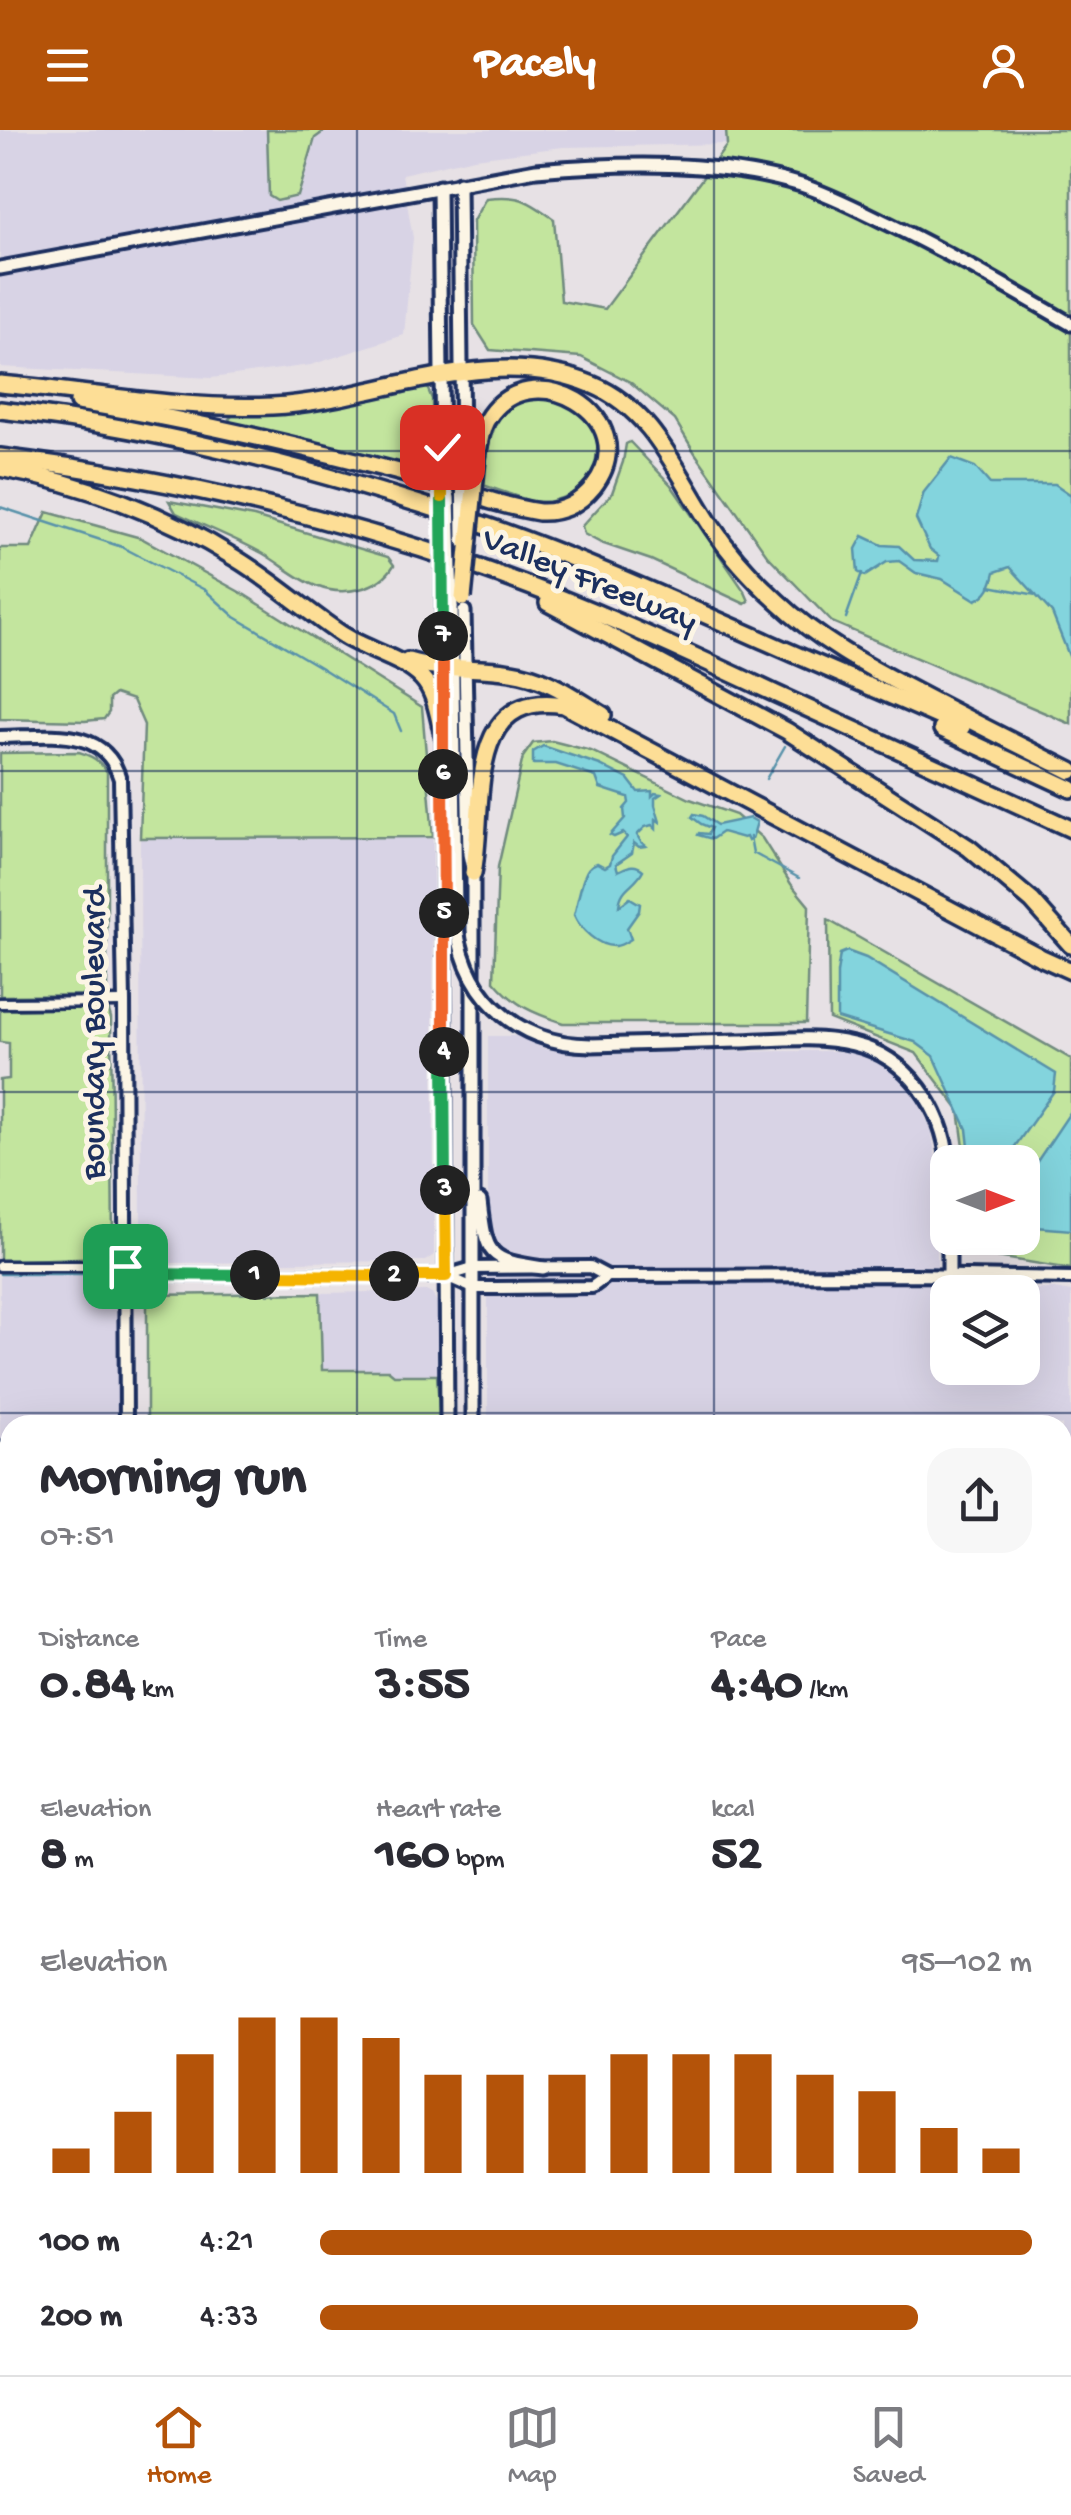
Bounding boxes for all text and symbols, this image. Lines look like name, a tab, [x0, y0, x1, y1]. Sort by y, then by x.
icon: menu	[40, 38, 95, 93]
icon: person	[976, 38, 1031, 93]
text: Pacely	[475, 39, 596, 92]
pin	[400, 405, 485, 490]
icon: check	[415, 420, 470, 475]
street label: Valley Freeway	[475, 520, 702, 644]
pin: 7	[418, 611, 468, 661]
text: 7	[436, 619, 450, 652]
pin: 6	[418, 749, 468, 799]
text: 6	[436, 757, 450, 790]
street label: Boundary Boulevard	[76, 884, 117, 1180]
pin: 5	[419, 888, 469, 938]
text: 5	[437, 896, 451, 929]
pin: 4	[419, 1027, 469, 1077]
text: 4	[437, 1035, 451, 1068]
north arrow	[930, 1145, 1040, 1255]
map controls	[930, 1145, 1040, 1385]
pin: 3	[420, 1165, 470, 1215]
text: 3	[438, 1173, 452, 1206]
pin	[83, 1224, 168, 1309]
icon: arrive	[98, 1239, 153, 1294]
pin: 1	[230, 1250, 280, 1300]
pin: 2	[369, 1251, 419, 1301]
text: 1	[249, 1258, 261, 1291]
text: 2	[387, 1259, 401, 1292]
button: layers	[930, 1275, 1040, 1385]
button: share	[927, 1448, 1032, 1553]
text: Morning run	[40, 1449, 306, 1513]
text: 07:51	[40, 1519, 115, 1557]
text: Distance	[40, 1624, 139, 1657]
text: Time	[376, 1624, 427, 1657]
text: Pace	[711, 1624, 766, 1657]
text: 0.84	[40, 1657, 135, 1716]
text: 3:55	[376, 1657, 470, 1716]
text: 4:40	[711, 1657, 803, 1716]
text: km	[135, 1674, 174, 1707]
text: /km	[803, 1674, 848, 1707]
text: Elevation	[40, 1794, 151, 1827]
text: Heart rate	[376, 1794, 501, 1827]
text: kcal	[711, 1794, 755, 1827]
text: 8	[40, 1827, 67, 1886]
text: 160	[376, 1827, 450, 1886]
text: 52	[711, 1827, 762, 1886]
text: m	[67, 1844, 94, 1877]
text: bpm	[450, 1844, 505, 1877]
text: Elevation	[40, 1945, 167, 1983]
text: 95–102 m	[902, 1945, 1032, 1983]
text: 100 m	[40, 2224, 120, 2262]
text: 4:21	[200, 2224, 254, 2262]
text: 200 m	[40, 2299, 122, 2337]
text: 4:33	[200, 2299, 258, 2337]
tab: Home	[147, 2400, 211, 2493]
tab: Map	[505, 2400, 560, 2493]
tab: Saved	[853, 2400, 924, 2493]

